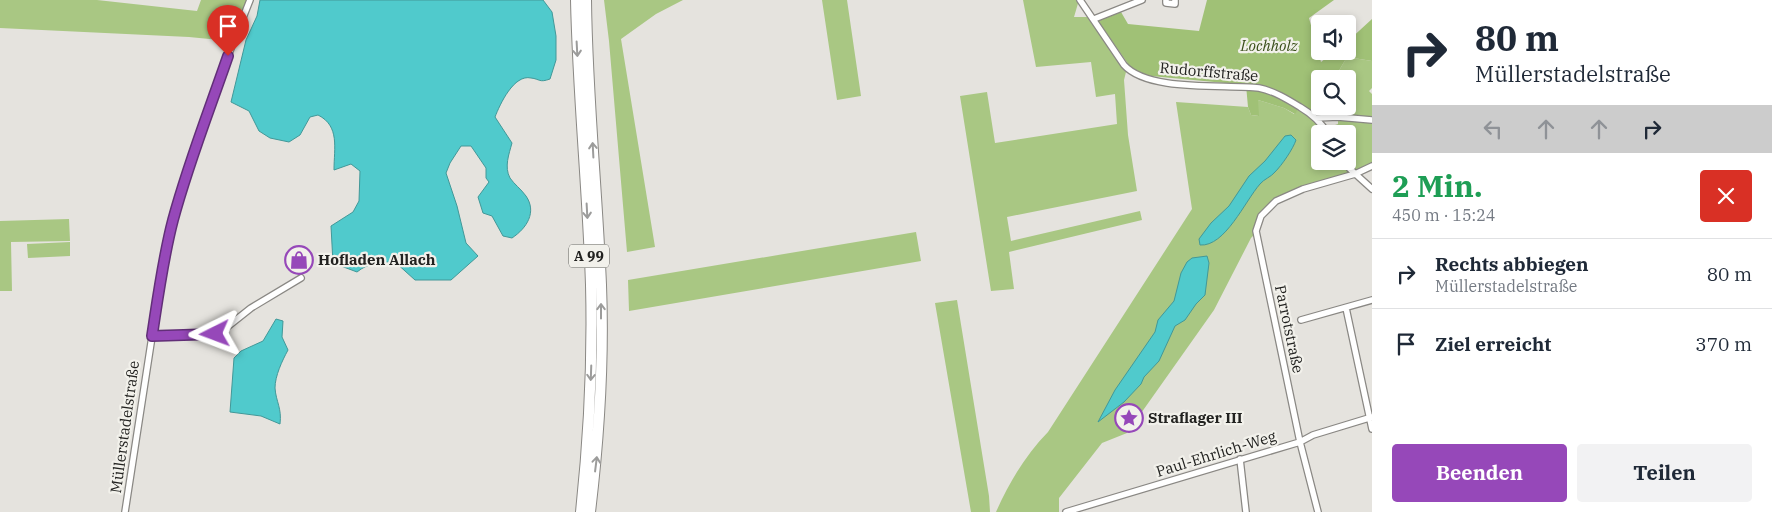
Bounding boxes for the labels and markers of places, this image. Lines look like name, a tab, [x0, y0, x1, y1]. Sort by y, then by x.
pin	[207, 5, 249, 56]
shop icon: Hofladen Allach	[284, 245, 314, 275]
place label: Hofladen Allach	[318, 250, 436, 269]
place icon: Straflager III	[1114, 403, 1144, 433]
place label: Straflager III	[1148, 408, 1243, 427]

